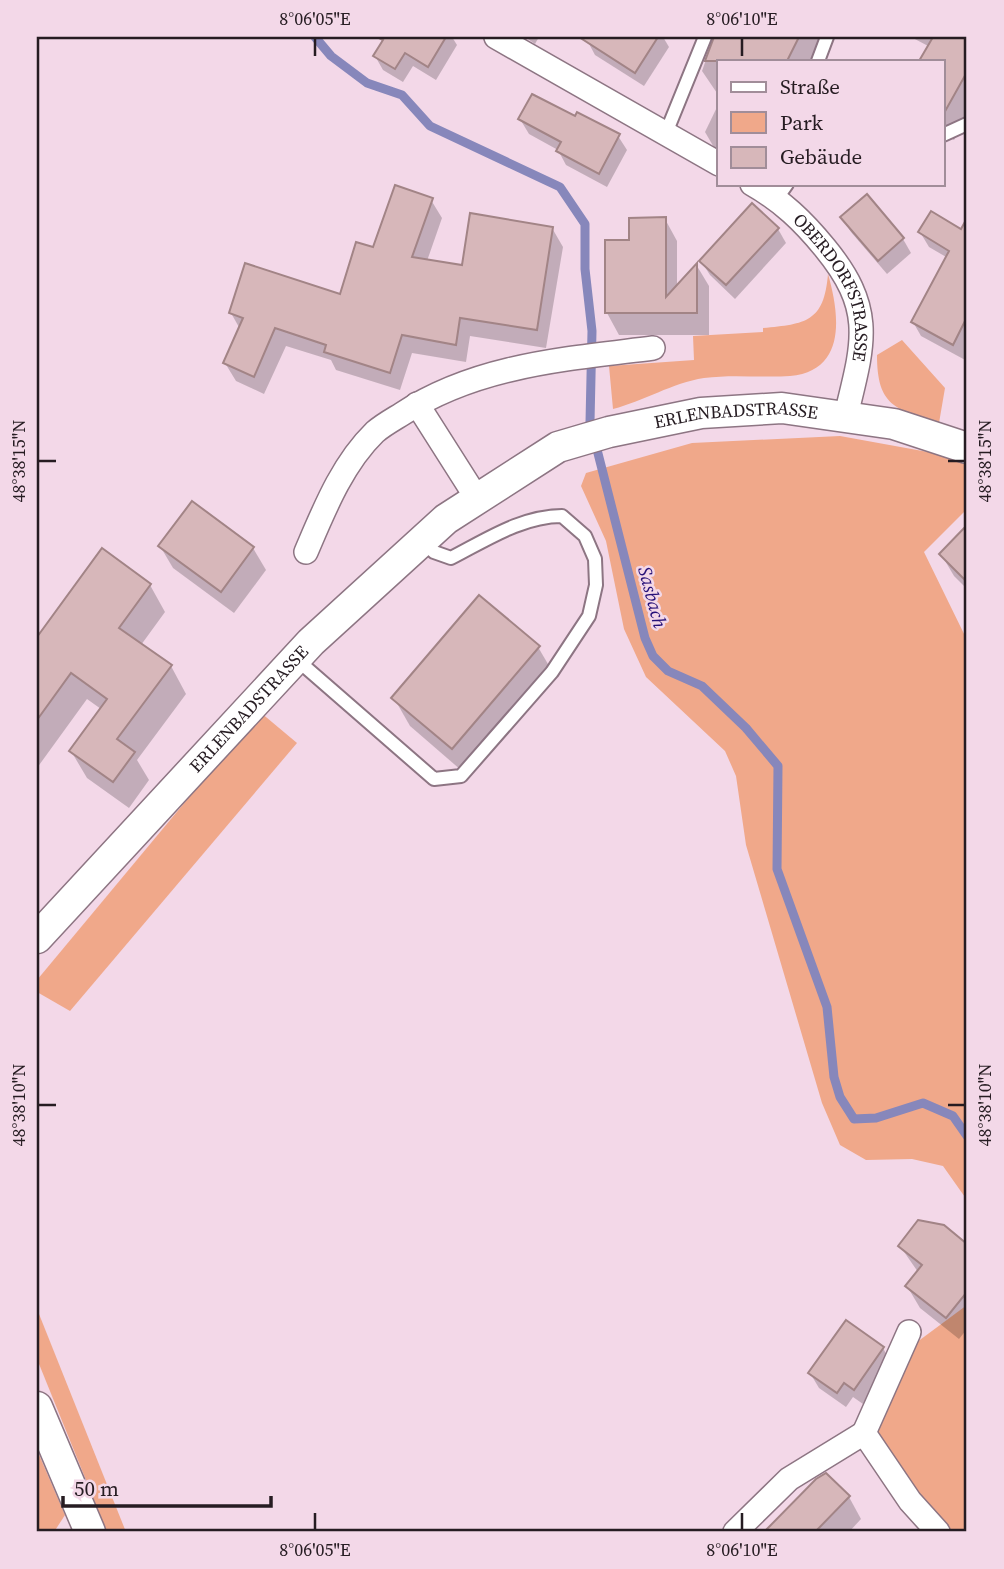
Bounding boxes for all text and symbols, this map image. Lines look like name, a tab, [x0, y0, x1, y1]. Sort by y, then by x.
text: 8°06'05"E	[279, 6, 351, 31]
text: 8°06'10"E	[706, 6, 778, 31]
legend	[717, 60, 944, 186]
text: Straße	[780, 72, 840, 101]
text: Park	[780, 108, 824, 137]
text: Gebäude	[780, 142, 862, 171]
street label: OBERDORFSTRASSE	[788, 207, 874, 364]
street label: ERLENBADSTRASSE	[652, 394, 820, 434]
text: 48°38'15"N	[6, 420, 31, 502]
text: 48°38'15"N	[972, 420, 997, 502]
water label: Sasbach	[632, 563, 674, 631]
street label: ERLENBADSTRASSE	[183, 640, 314, 778]
text: 48°38'10"N	[6, 1064, 31, 1146]
text: 48°38'10"N	[972, 1064, 997, 1146]
scale bar	[63, 1464, 271, 1508]
text: 50 m	[74, 1474, 119, 1503]
text: 8°06'05"E	[279, 1537, 351, 1562]
text: 8°06'10"E	[706, 1537, 778, 1562]

